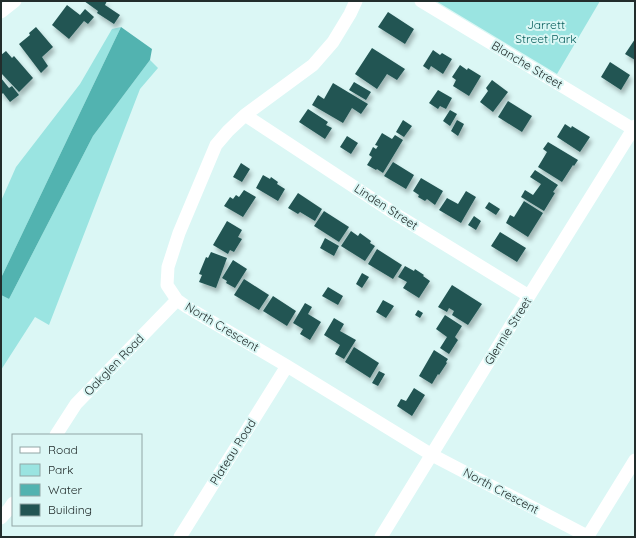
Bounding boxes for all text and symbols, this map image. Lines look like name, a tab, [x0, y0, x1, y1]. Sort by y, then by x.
park label: Jarrett Street Park	[515, 17, 577, 46]
street label: Blanche Street	[489, 37, 566, 92]
street label: Linden Street	[352, 180, 421, 233]
street label: Glennie Street	[481, 294, 534, 367]
street label: North Crescent	[183, 299, 262, 354]
street label: Oakglen Road	[81, 331, 147, 399]
street label: Plateau Road	[206, 416, 259, 488]
legend	[12, 434, 142, 526]
text: Road	[48, 442, 78, 457]
text: Park	[48, 462, 73, 477]
street label: North Crescent	[461, 464, 542, 517]
text: Water	[48, 482, 83, 497]
text: Building	[48, 502, 92, 517]

